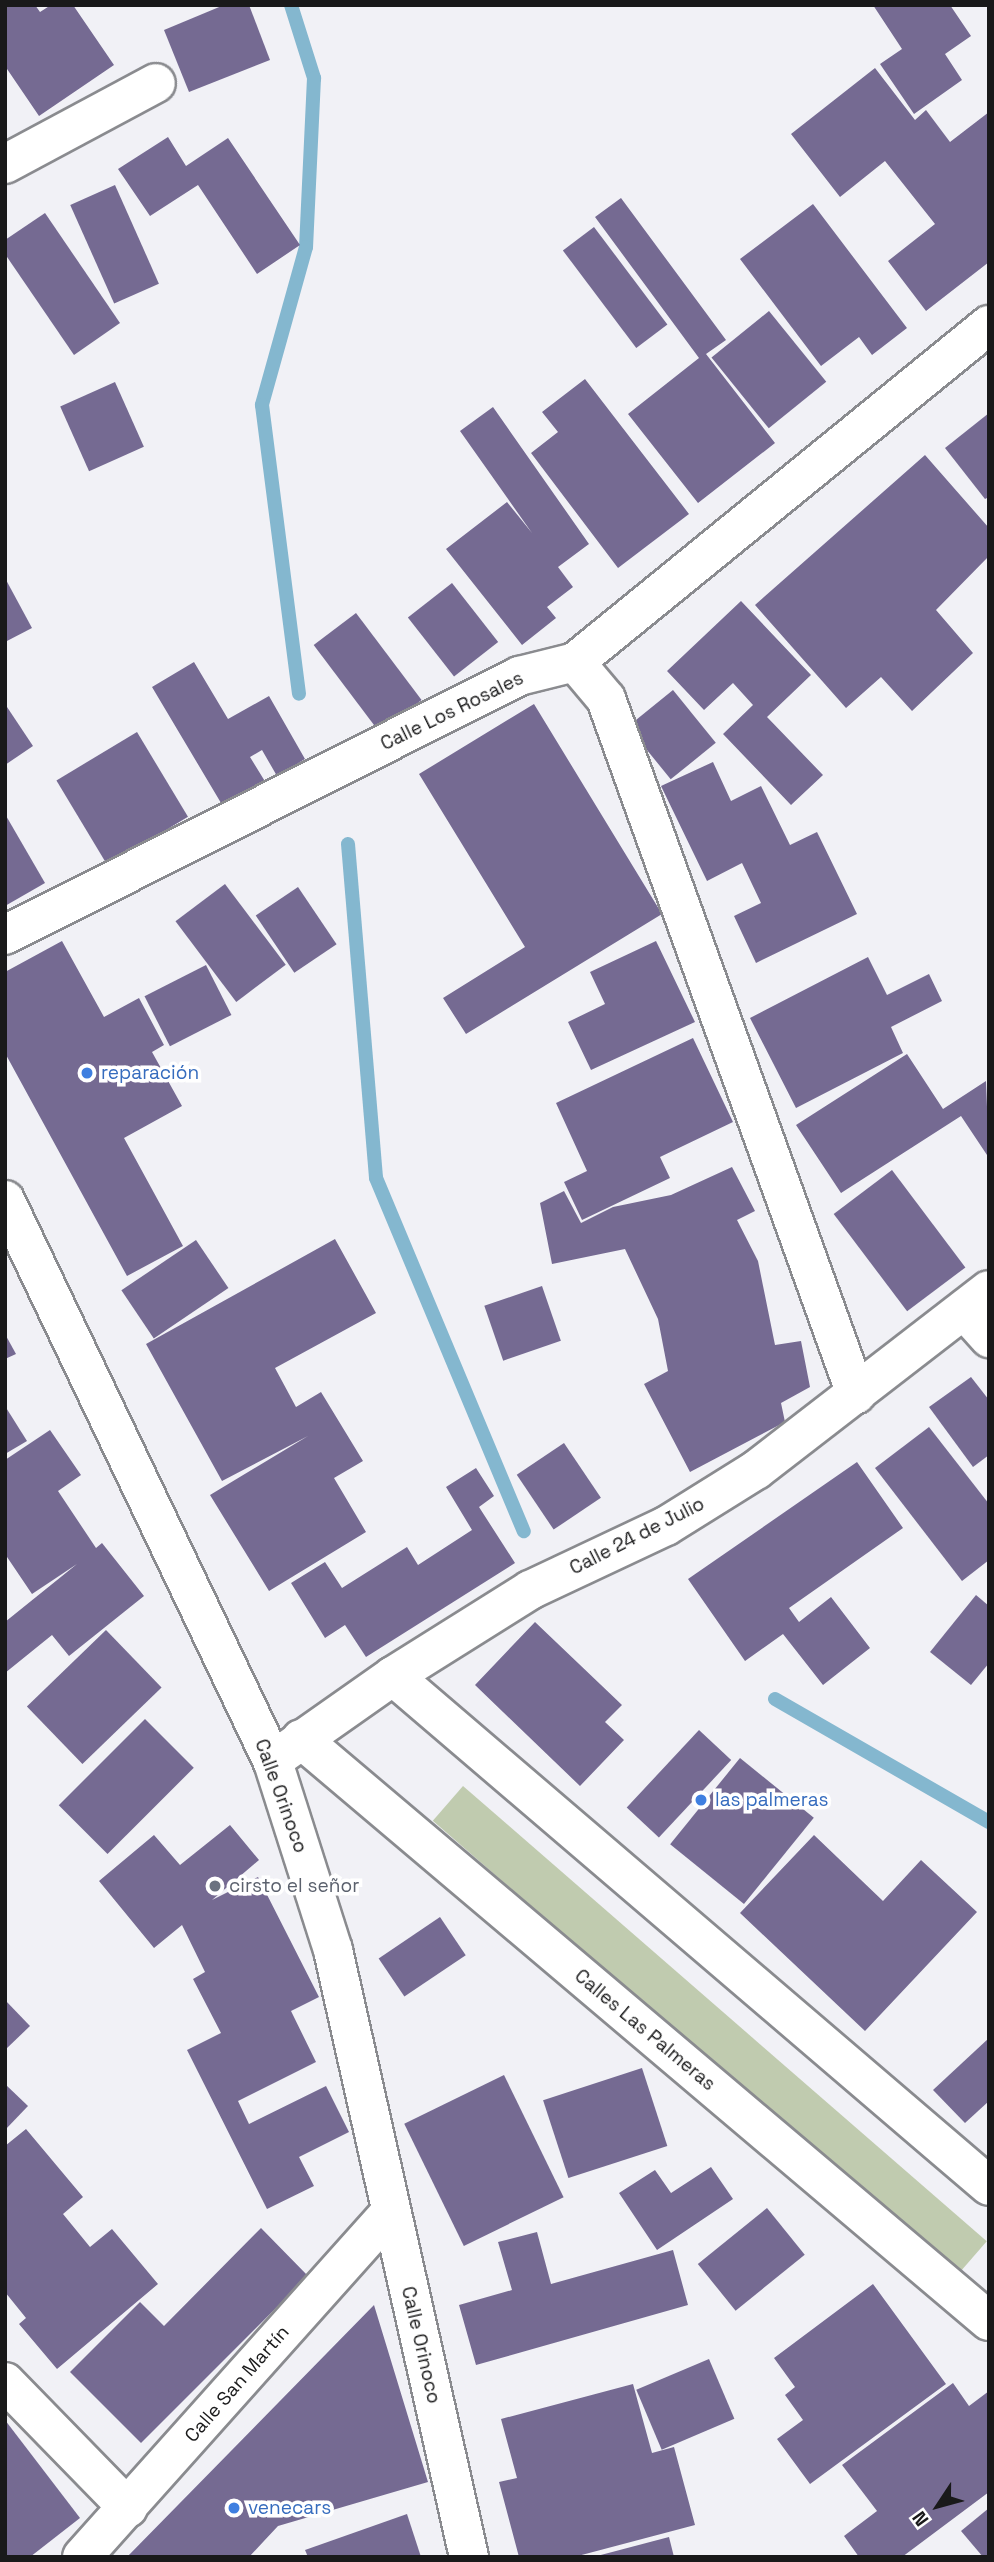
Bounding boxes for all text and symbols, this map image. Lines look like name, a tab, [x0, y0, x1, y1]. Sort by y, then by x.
street label: Calle Los Rosales	[377, 667, 527, 755]
place label: reparación	[101, 1062, 199, 1084]
marker: reparación	[79, 1065, 95, 1081]
street label: Calle 24 de Julio	[566, 1492, 708, 1580]
street label: Calle Orinoco	[250, 1736, 312, 1856]
place label: las palmeras	[715, 1789, 829, 1811]
marker: las palmeras	[693, 1792, 709, 1808]
place label: cirsto el señor	[229, 1875, 359, 1897]
marker: cirsto el señor	[207, 1878, 223, 1894]
street label: Calles Las Palmeras	[570, 1964, 720, 2096]
street label: Calle Orinoco	[396, 2284, 446, 2406]
street label: Calle San Martín	[180, 2321, 294, 2447]
north arrow	[903, 2471, 973, 2541]
place label: venecars	[248, 2497, 331, 2519]
marker: venecars	[226, 2500, 242, 2516]
text: N	[907, 2506, 934, 2531]

